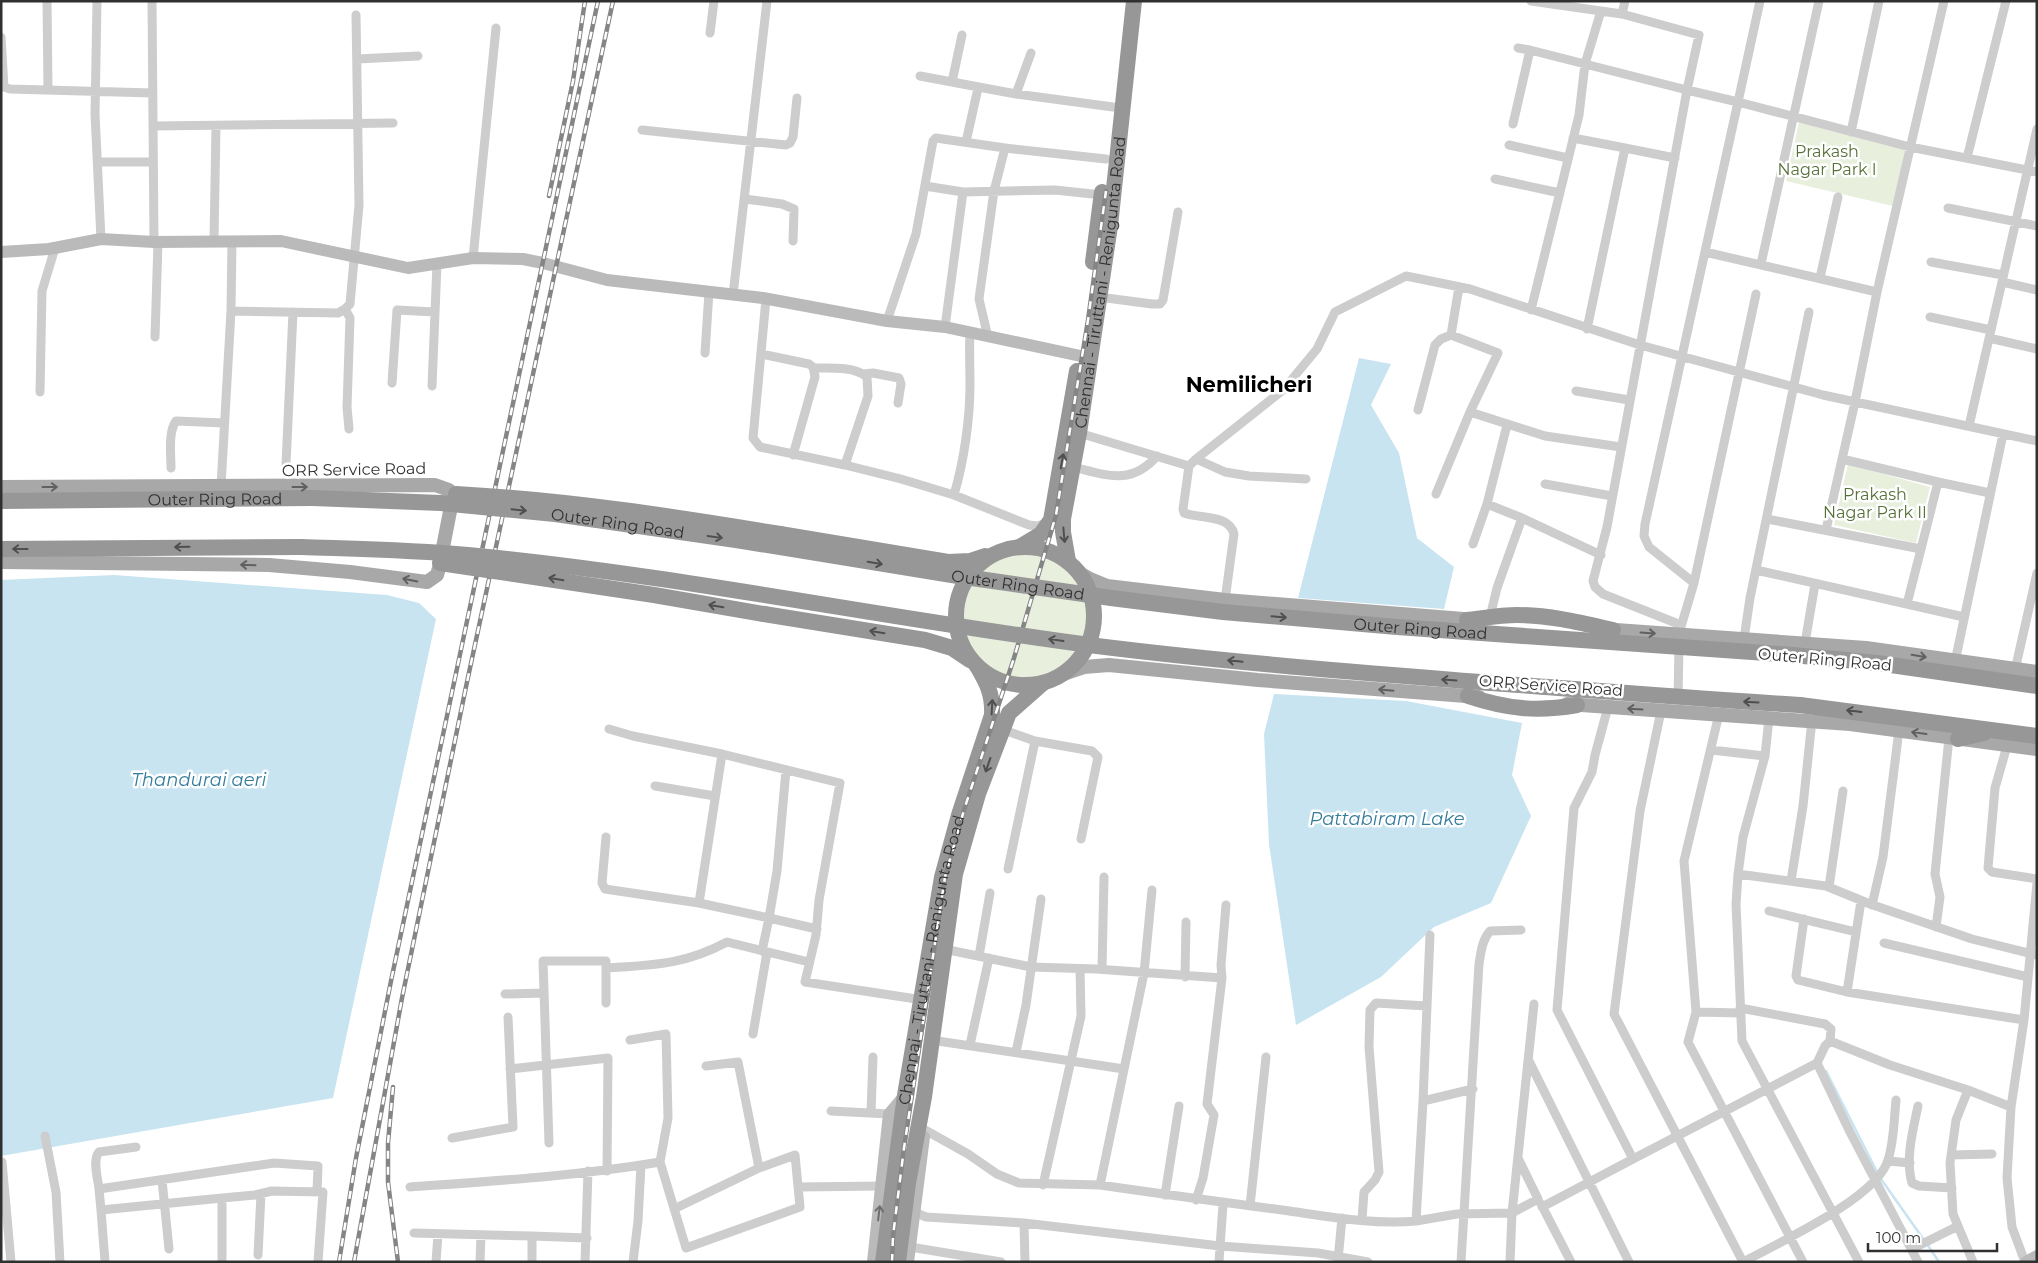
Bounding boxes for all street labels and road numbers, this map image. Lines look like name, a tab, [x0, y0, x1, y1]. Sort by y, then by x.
street label: Chennai - Tiruttani - Renigunta Road	[1071, 135, 1130, 430]
street label: ORR Service Road	[282, 459, 426, 480]
street label: Outer Ring Road	[148, 489, 282, 510]
street label: Outer Ring Road	[550, 505, 686, 542]
street label: Outer Ring Road	[950, 566, 1086, 604]
street label: Outer Ring Road	[1353, 614, 1488, 643]
street label: Outer Ring Road	[1757, 644, 1893, 675]
street label: ORR Service Road	[1478, 671, 1624, 700]
street label: Chennai - Tiruttani - Renigunta Road	[895, 813, 969, 1106]

